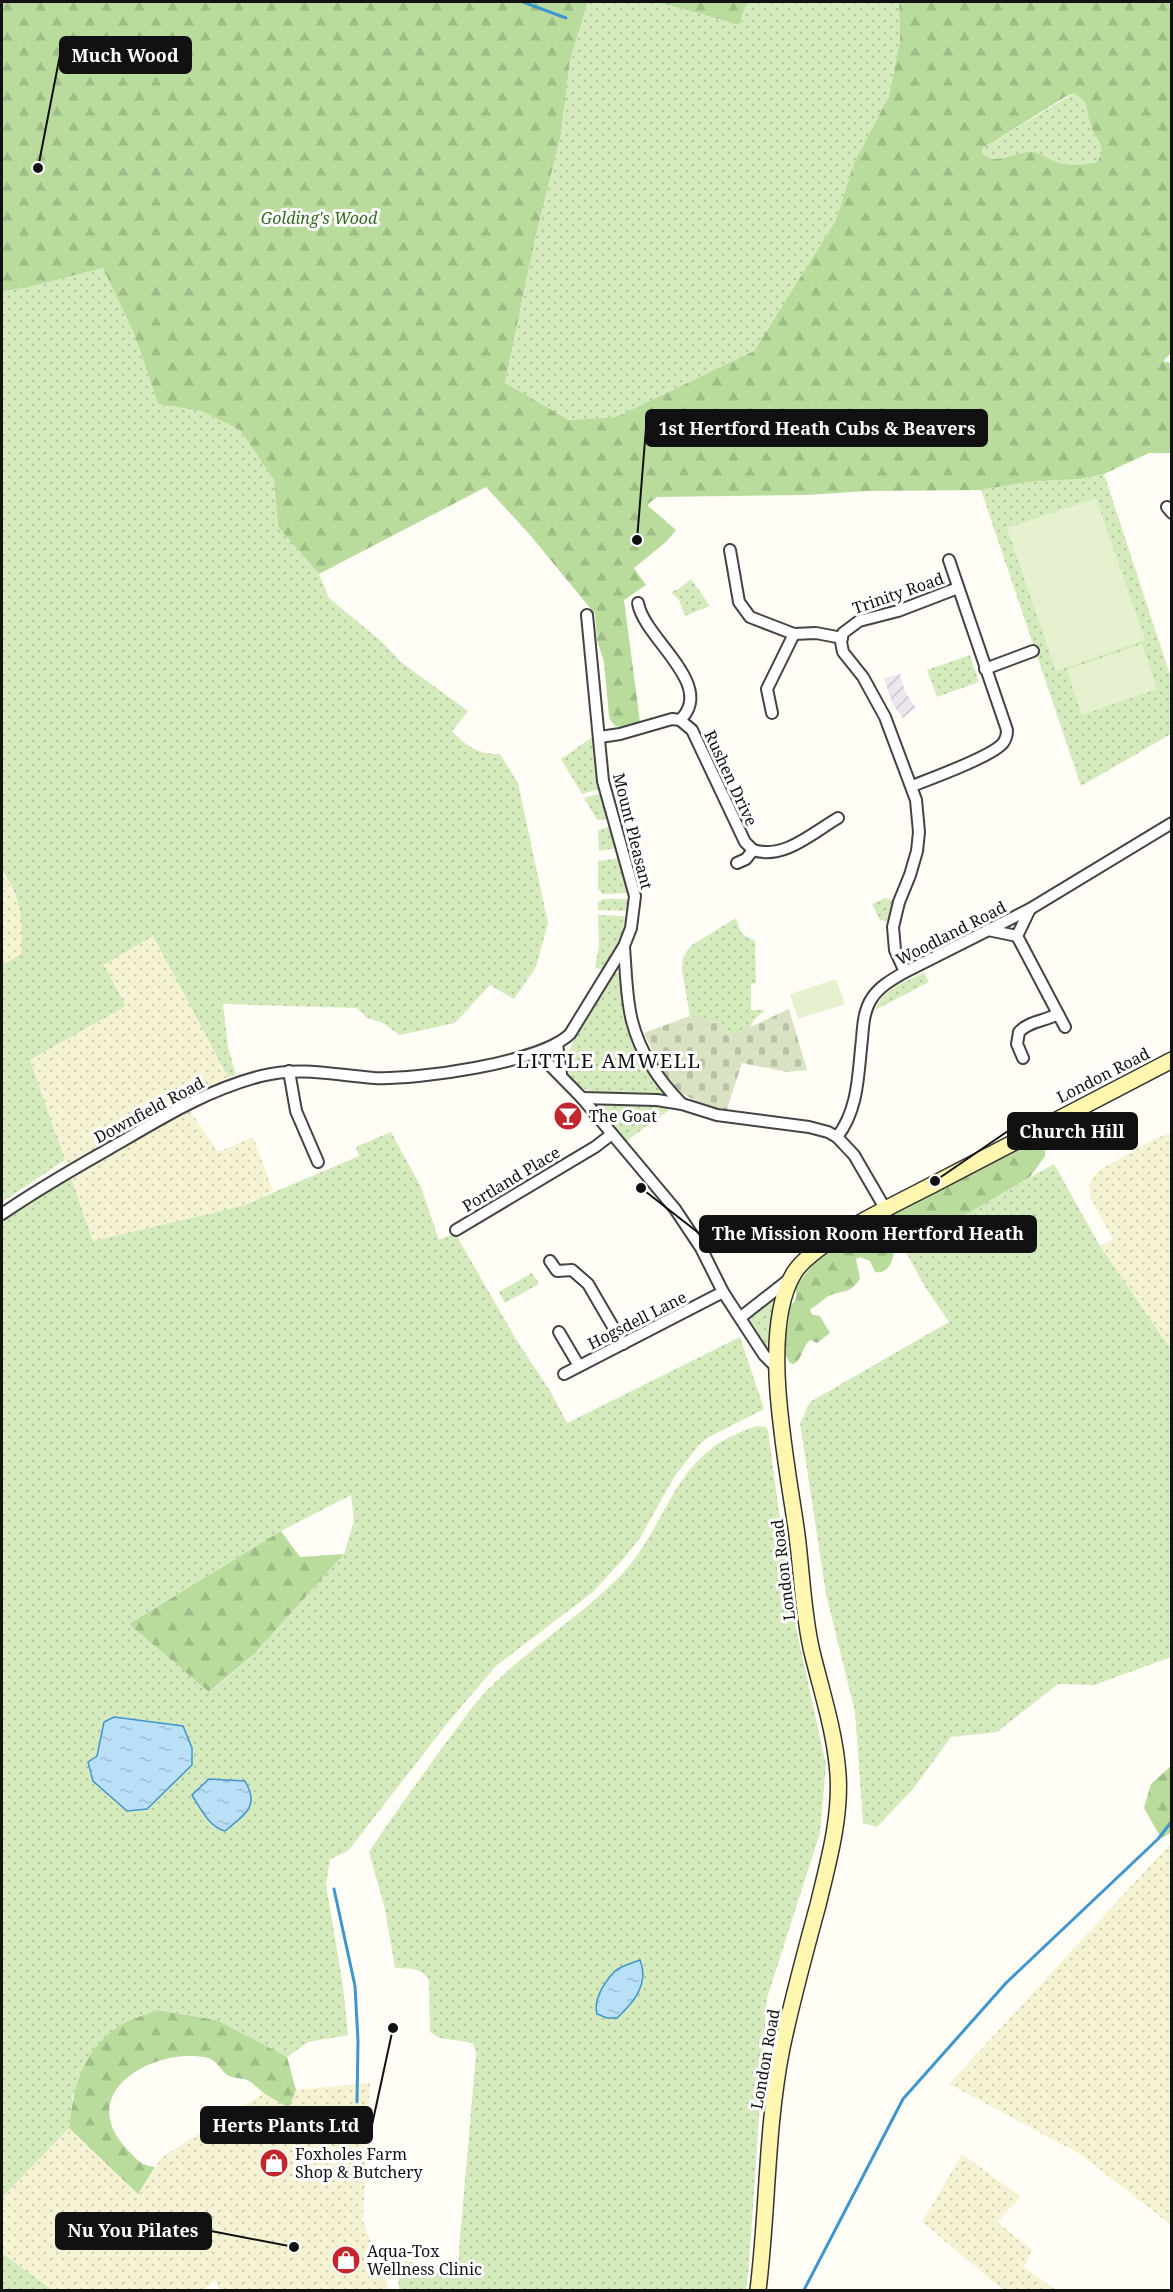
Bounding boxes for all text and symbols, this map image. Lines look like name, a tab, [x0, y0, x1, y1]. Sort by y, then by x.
callout: Much Wood	[60, 37, 191, 73]
text: Much Wood	[71, 43, 179, 67]
park label: Golding's Wood	[261, 207, 378, 229]
callout: 1st Hertford Heath Cubs & Beavers	[646, 410, 987, 446]
text: 1st Hertford Heath Cubs & Beavers	[658, 416, 976, 440]
street label: Trinity Road	[849, 567, 947, 619]
street label: Rushen Drive	[699, 727, 763, 829]
street label: Mount Pleasant	[608, 771, 658, 892]
street label: Woodland Road	[892, 896, 1010, 970]
street label: London Road	[1053, 1042, 1153, 1108]
district label: LITTLE AMWELL	[516, 1047, 702, 1074]
street label: Downfield Road	[90, 1072, 208, 1148]
bar icon: The Goat	[552, 1100, 584, 1132]
place label: The Goat	[589, 1105, 657, 1127]
callout: Church Hill	[1008, 1113, 1137, 1149]
text: Church Hill	[1019, 1119, 1125, 1143]
street label: Portland Place	[458, 1141, 564, 1217]
callout: The Mission Room Hertford Heath	[700, 1216, 1036, 1252]
text: The Mission Room Hertford Heath	[712, 1221, 1024, 1245]
street label: Hogsdell Lane	[584, 1286, 690, 1354]
street label: London Road	[766, 1518, 800, 1622]
street label: London Road	[745, 2007, 785, 2111]
callout: Herts Plants Ltd	[201, 2107, 372, 2143]
text: Herts Plants Ltd	[212, 2113, 360, 2137]
place label: Foxholes Farm Shop & Butchery	[295, 2143, 423, 2183]
shop icon: Foxholes Farm Shop & Butchery	[258, 2147, 290, 2179]
callout: Nu You Pilates	[56, 2213, 211, 2249]
text: Nu You Pilates	[67, 2218, 199, 2242]
place label: Aqua-Tox Wellness Clinic	[367, 2240, 482, 2280]
shop icon: Aqua-Tox Wellness Clinic	[330, 2244, 362, 2276]

